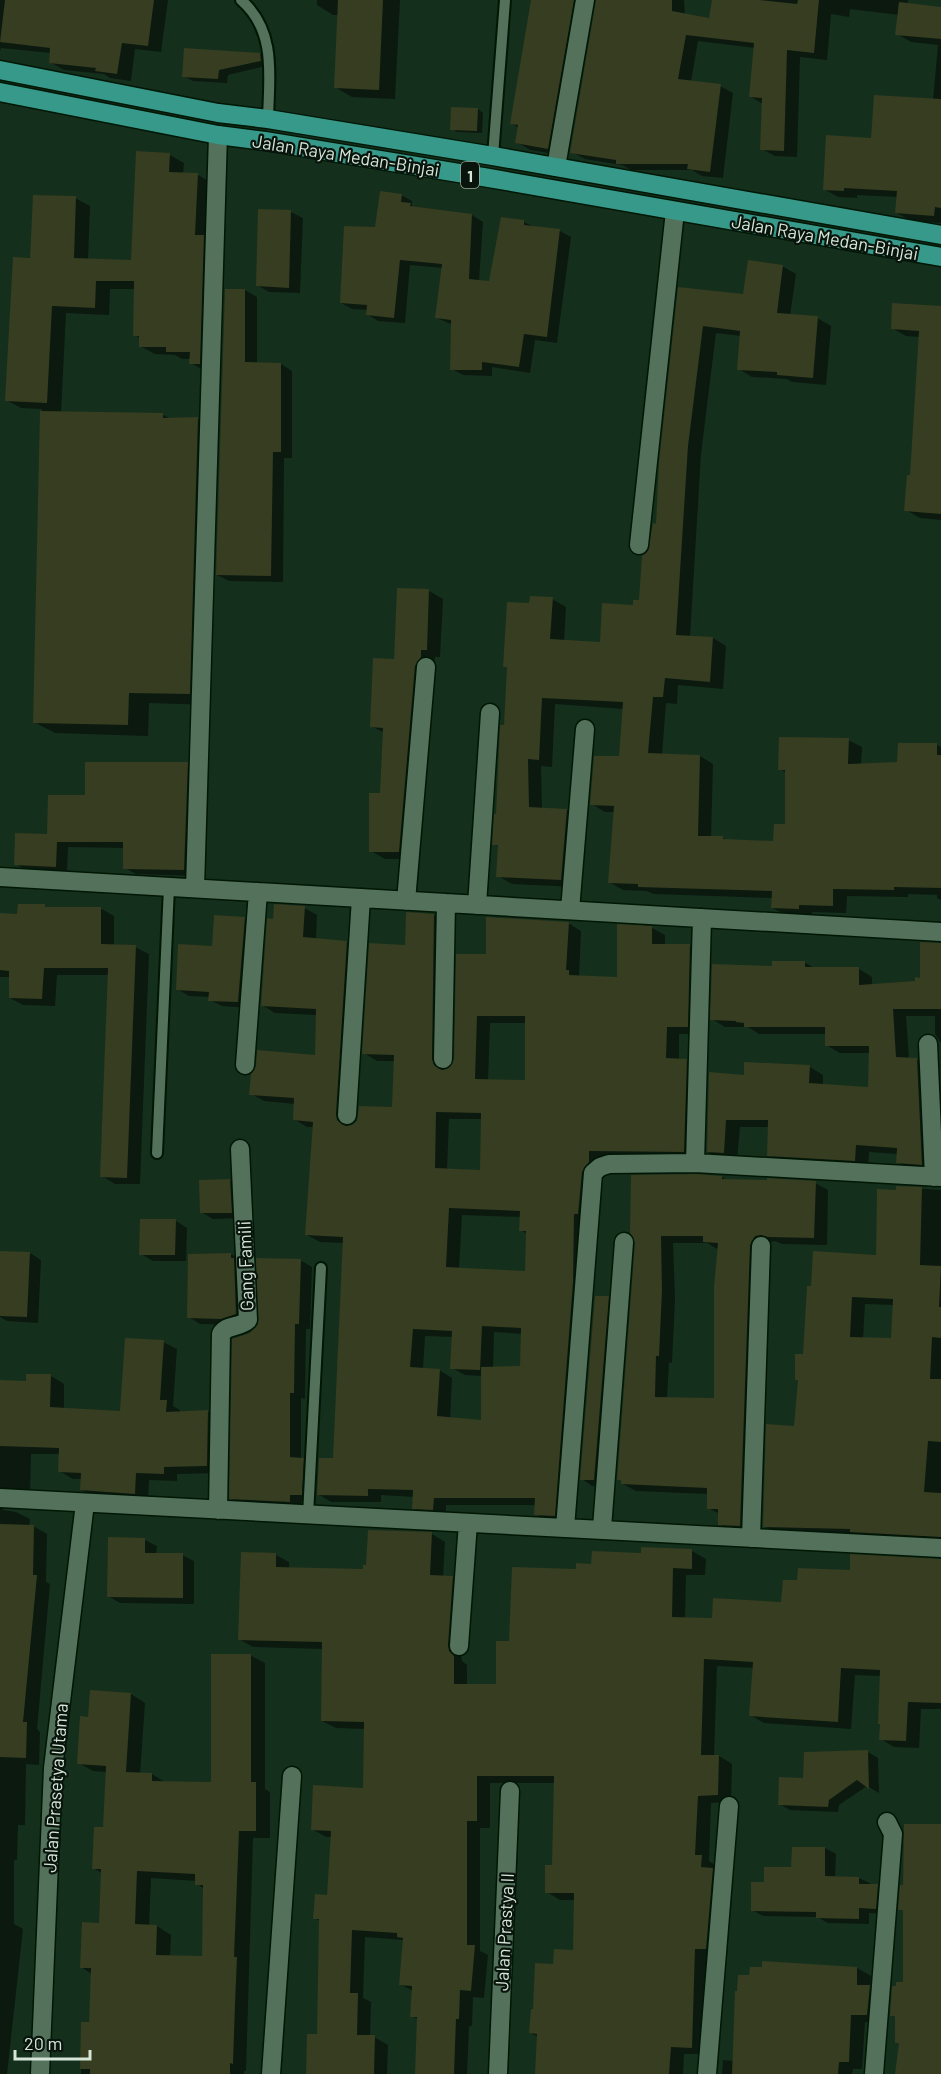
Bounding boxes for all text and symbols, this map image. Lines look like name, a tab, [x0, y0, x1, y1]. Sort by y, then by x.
street label: Jalan Raya Medan-Binjai	[251, 129, 441, 181]
road number: 1	[461, 162, 479, 188]
street label: Jalan Raya Medan-Binjai	[730, 210, 920, 264]
street label: Gang Famili	[232, 1221, 258, 1311]
street label: Jalan Prasetya Utama	[38, 1703, 72, 1873]
street label: Jalan Prastya II	[490, 1872, 518, 1992]
scale bar	[15, 2023, 90, 2061]
text: 20 m	[24, 2032, 62, 2054]

